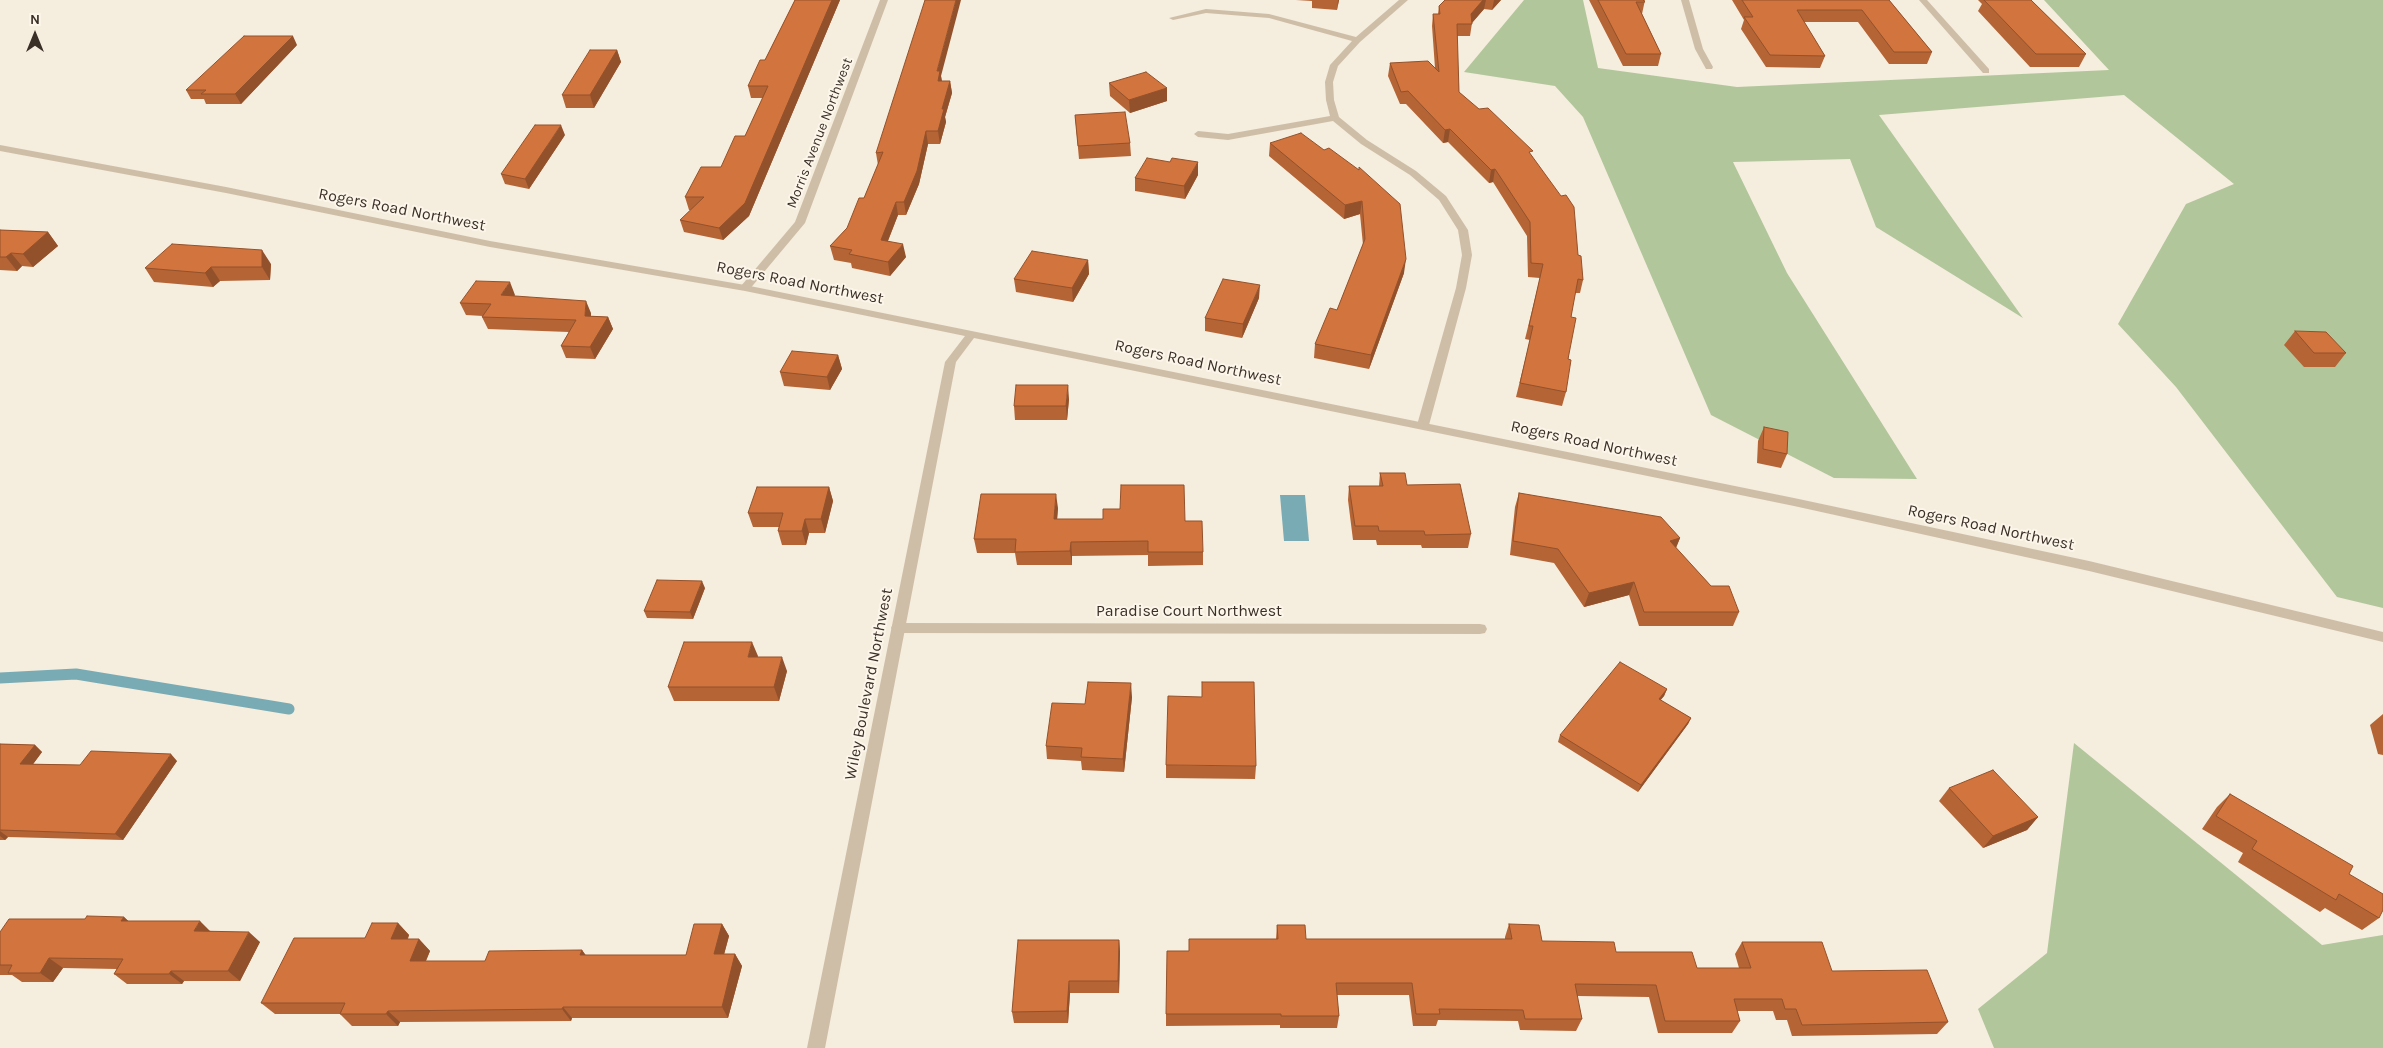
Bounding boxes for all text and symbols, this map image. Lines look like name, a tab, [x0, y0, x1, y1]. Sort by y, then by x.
north arrow	[10, 10, 60, 60]
text: N	[30, 11, 40, 28]
street label: Morris Avenue Northwest	[784, 55, 856, 211]
street label: Rogers Road Northwest	[317, 184, 487, 236]
street label: Rogers Road Northwest	[715, 257, 885, 309]
street label: Rogers Road Northwest	[1113, 336, 1283, 390]
street label: Rogers Road Northwest	[1509, 417, 1679, 471]
street label: Rogers Road Northwest	[1906, 501, 2076, 555]
street label: Wiley Boulevard Northwest	[841, 586, 897, 782]
street label: Paradise Court Northwest	[1096, 601, 1282, 621]

